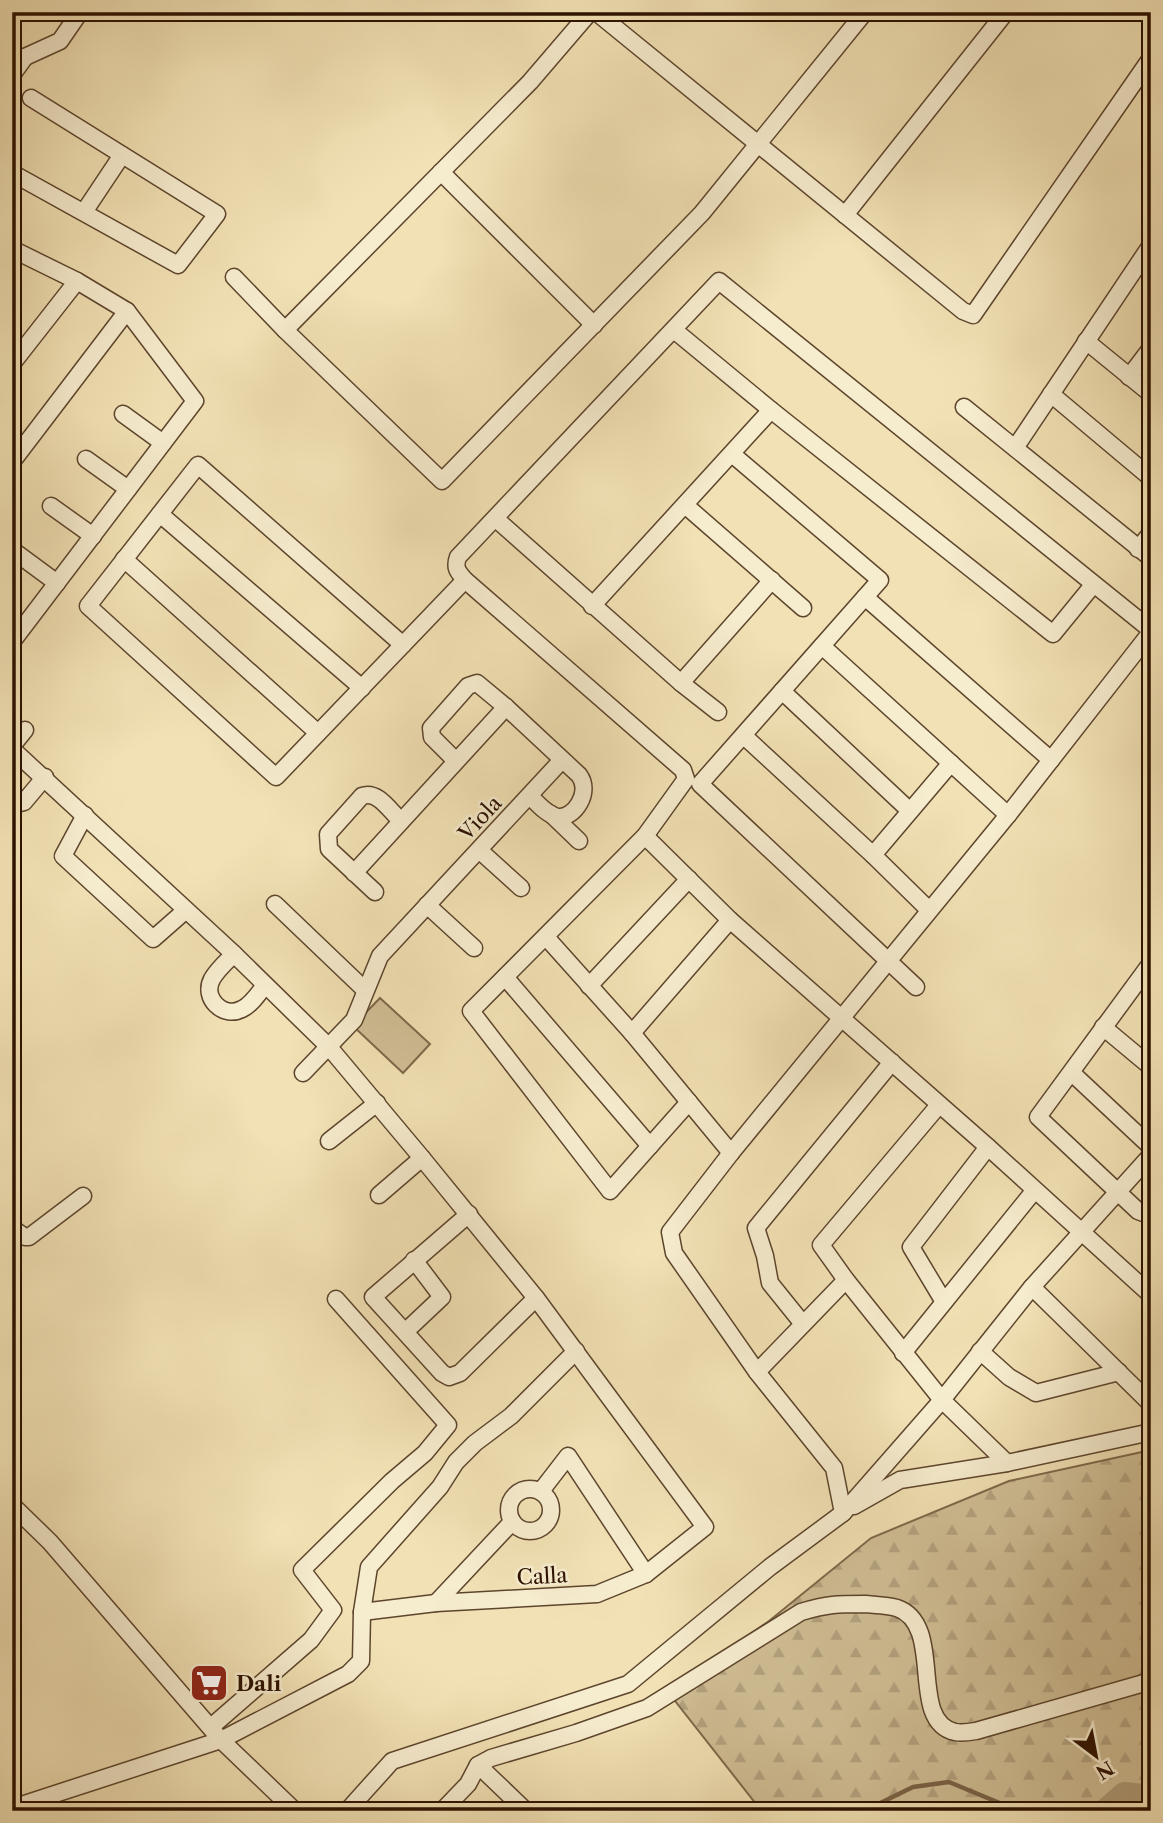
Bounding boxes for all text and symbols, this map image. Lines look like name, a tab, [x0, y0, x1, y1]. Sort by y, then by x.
street label: Viola	[453, 790, 507, 846]
street label: Calla	[516, 1562, 569, 1590]
supermarket icon: Dali	[188, 1662, 230, 1704]
place label: Dali	[236, 1671, 282, 1696]
north arrow	[1062, 1722, 1132, 1792]
text: N	[1092, 1756, 1118, 1784]

